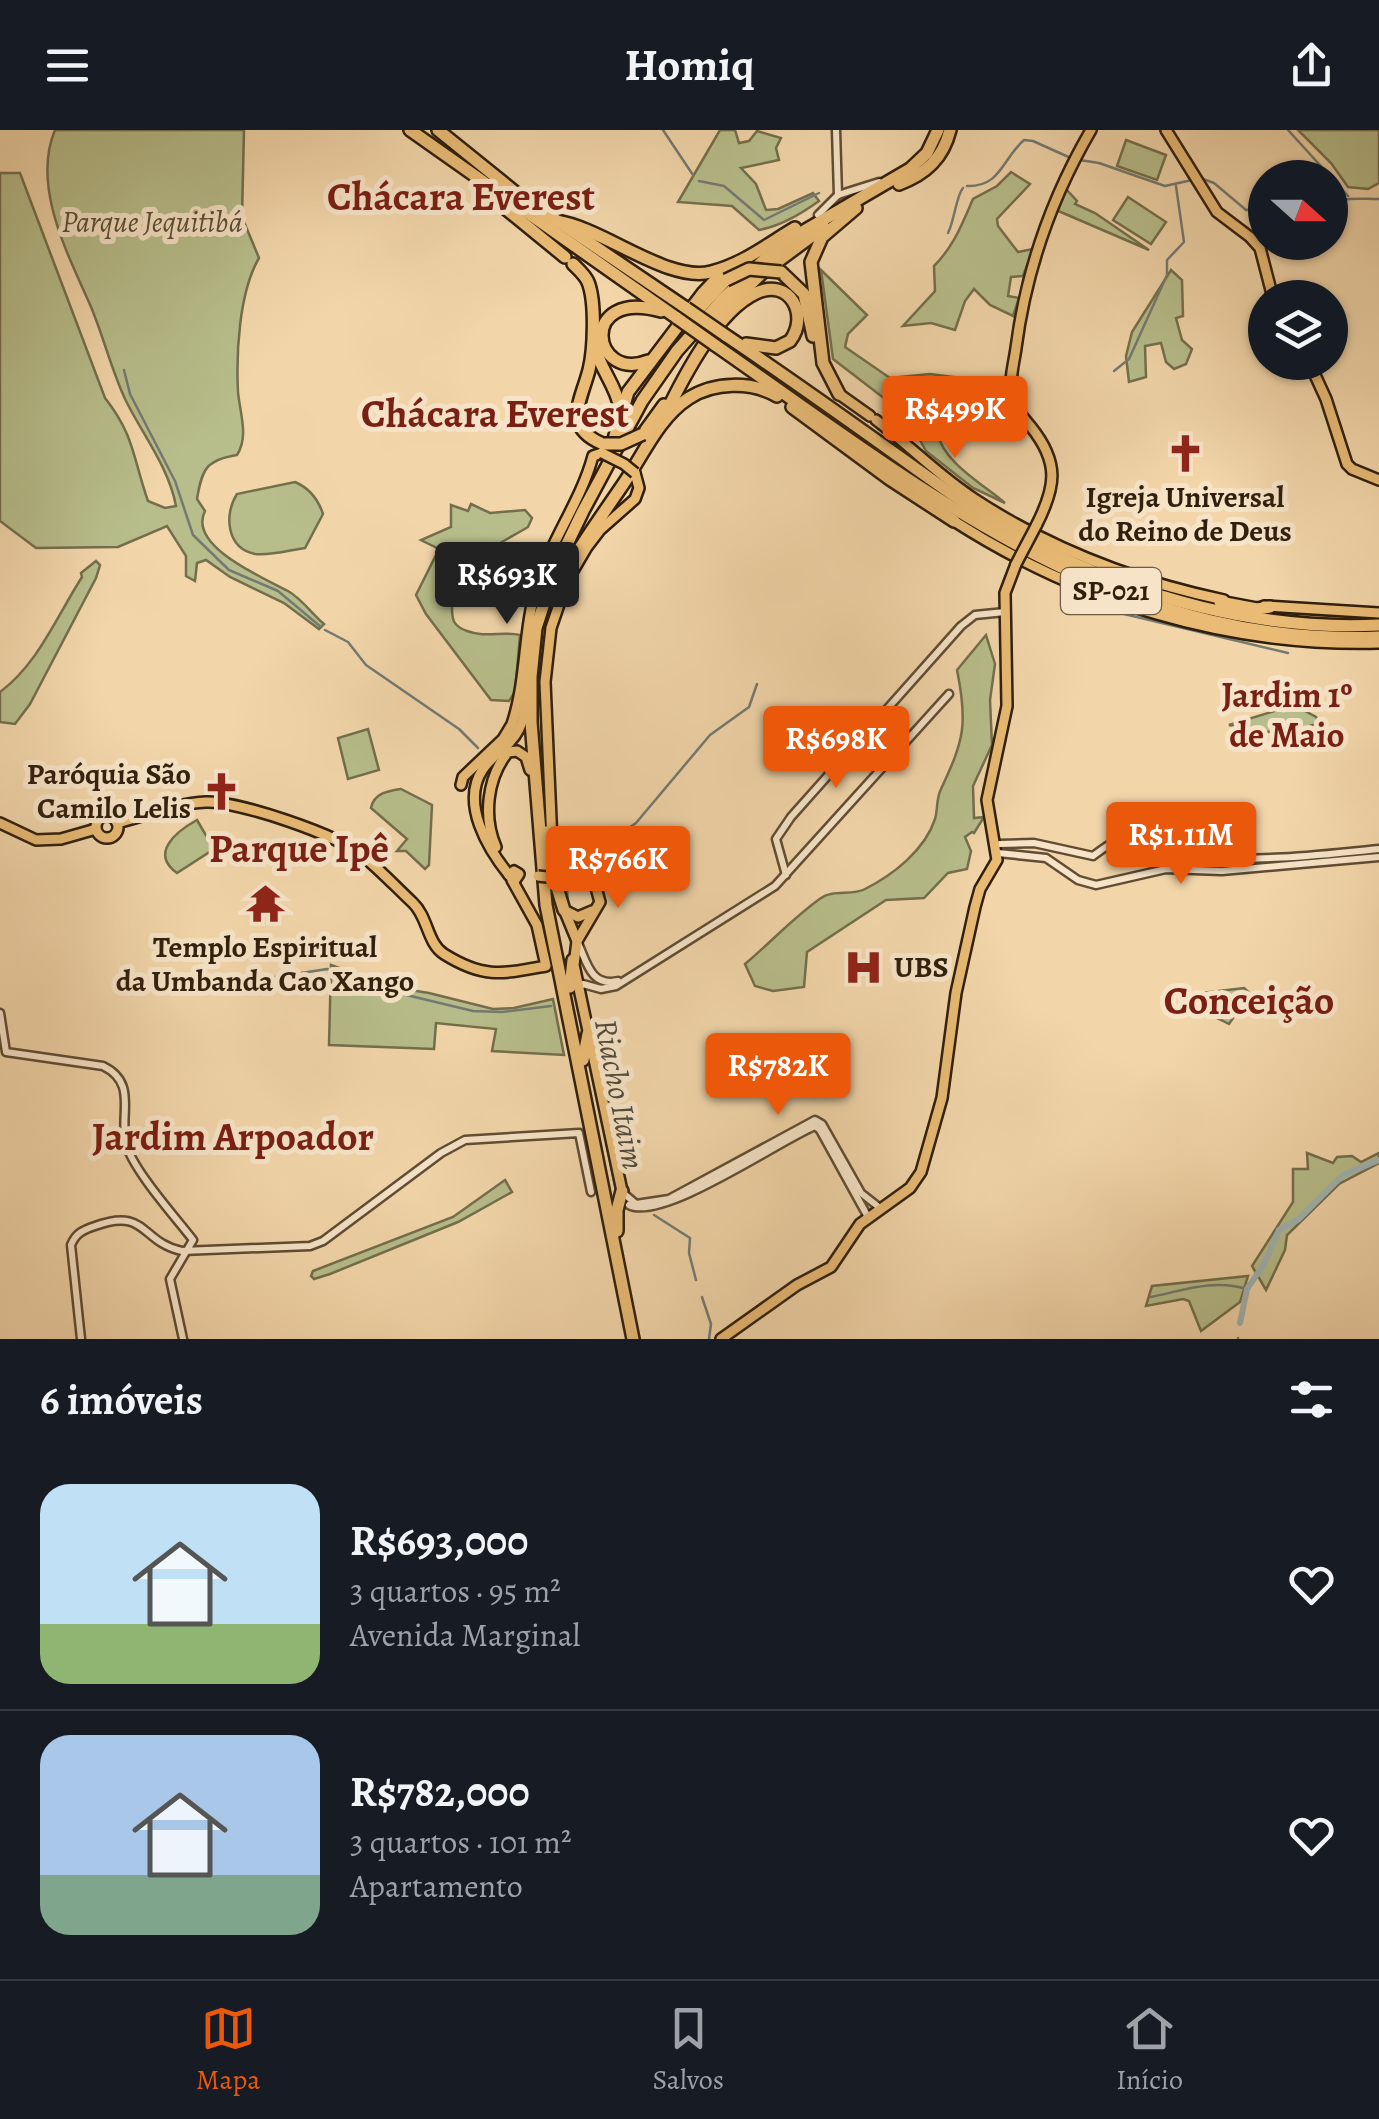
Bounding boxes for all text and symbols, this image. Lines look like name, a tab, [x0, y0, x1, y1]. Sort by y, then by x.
text: Homiq	[624, 34, 755, 96]
icon: menu	[40, 38, 95, 93]
icon: share	[1284, 38, 1339, 93]
north arrow	[1248, 160, 1348, 260]
map controls	[1248, 160, 1348, 380]
district label: Chácara Everest	[327, 169, 595, 224]
park label: Parque Jequitibá	[61, 202, 243, 242]
button: layers	[1248, 280, 1348, 380]
pin: R$499K	[874, 376, 1036, 461]
district label: Chácara Everest	[361, 386, 629, 441]
text: R$499K	[904, 386, 1006, 430]
church icon: Igreja Universal do Reino de Deus	[1164, 432, 1206, 474]
place label: Igreja Universal do Reino de Deus	[1078, 477, 1292, 551]
pin: R$693K	[426, 542, 588, 627]
text: R$693K	[457, 552, 557, 596]
road number: SP-021	[1061, 568, 1161, 614]
district label: Jardim 1º de Maio	[1221, 671, 1353, 759]
pin: R$698K	[755, 706, 917, 791]
text: R$698K	[785, 716, 887, 760]
place label: Paróquia São Camilo Lelis	[27, 754, 191, 828]
church icon: Paróquia São Camilo Lelis	[200, 770, 242, 812]
pin: R$1.11M	[1089, 802, 1273, 887]
text: R$1.11M	[1128, 812, 1234, 856]
district label: Parque Ipê	[209, 821, 389, 876]
pin: R$766K	[537, 826, 699, 911]
text: R$766K	[568, 836, 668, 880]
temple icon: Templo Espiritual da Umbanda Cao Xango	[244, 882, 286, 924]
place label: Templo Espiritual da Umbanda Cao Xango	[116, 927, 414, 1001]
hospital icon: UBS	[843, 946, 885, 988]
place label: UBS	[894, 947, 949, 987]
district label: Conceição	[1164, 973, 1334, 1028]
water label: Riacho Itaim	[584, 1015, 656, 1173]
pin: R$782K	[697, 1033, 859, 1118]
text: R$782K	[728, 1043, 828, 1087]
district label: Jardim Arpoador	[92, 1109, 374, 1164]
text: 6 imóveis	[40, 1371, 203, 1428]
icon: filters	[1284, 1372, 1339, 1427]
text: R$693,000	[350, 1512, 528, 1569]
icon: home	[120, 1524, 240, 1644]
icon: heart	[1284, 1557, 1339, 1612]
text: 3 quartos · 95 m²	[350, 1569, 561, 1613]
text: Avenida Marginal	[350, 1613, 580, 1657]
text: R$782,000	[350, 1763, 530, 1820]
icon: home	[120, 1775, 240, 1895]
icon: heart	[1284, 1808, 1339, 1863]
text: 3 quartos · 101 m²	[350, 1820, 571, 1864]
text: Apartamento	[350, 1864, 523, 1908]
tab: Mapa	[196, 2001, 260, 2099]
tab: Salvos	[653, 2001, 724, 2099]
tab: Início	[1116, 2001, 1183, 2099]

